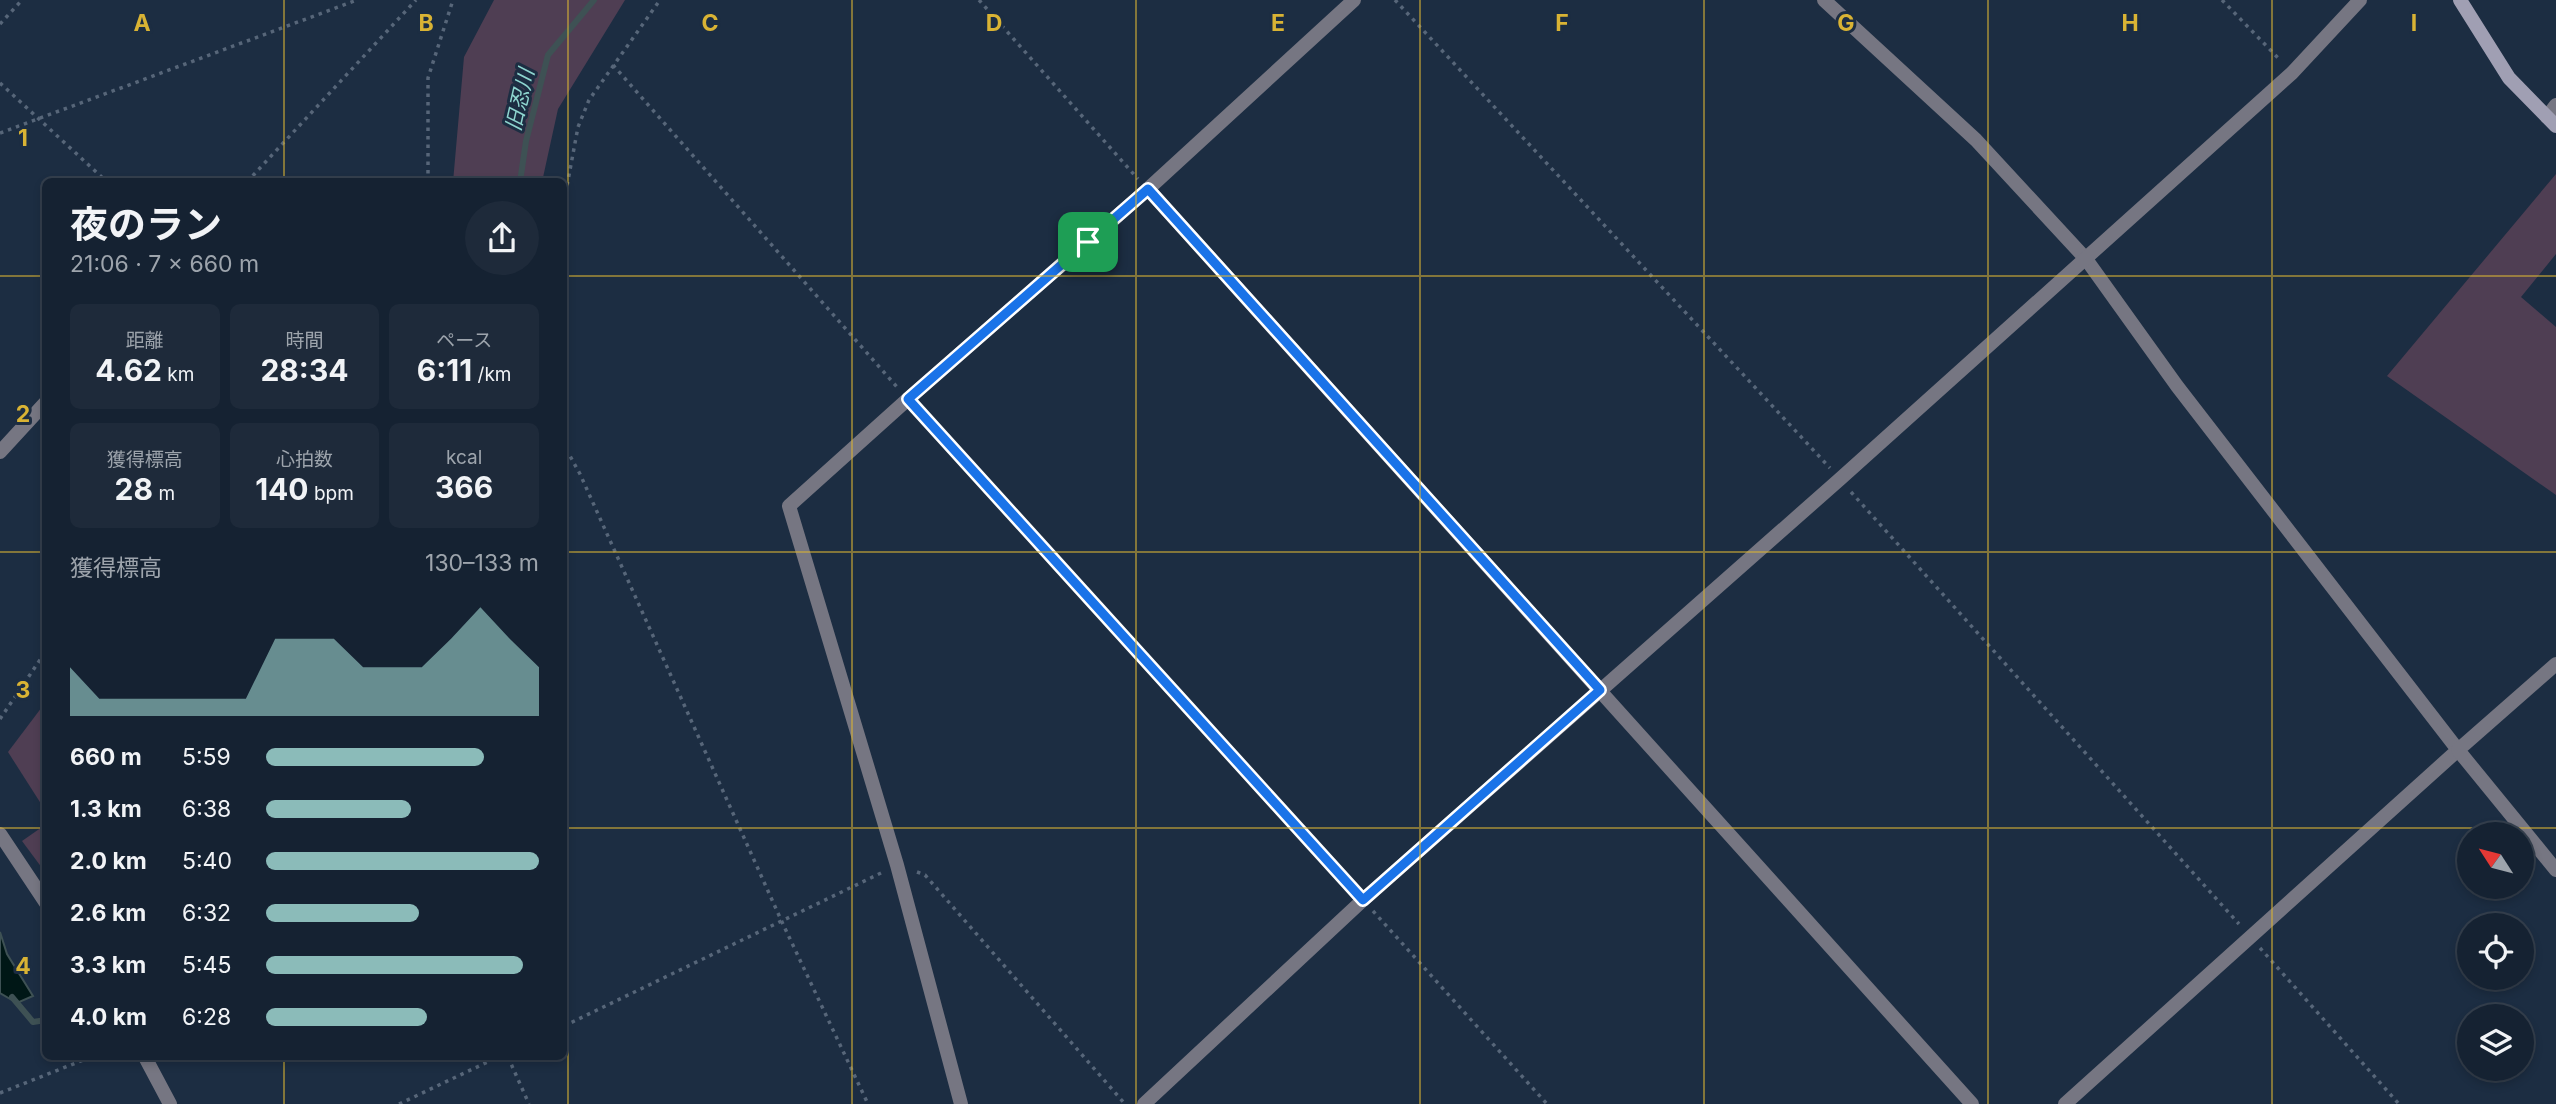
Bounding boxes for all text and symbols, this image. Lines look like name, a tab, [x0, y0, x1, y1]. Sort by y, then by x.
text: A	[133, 9, 151, 37]
text: B	[418, 9, 434, 37]
text: C	[701, 9, 719, 37]
text: D	[986, 9, 1002, 37]
text: E	[1271, 9, 1285, 37]
text: F	[1555, 9, 1569, 37]
text: G	[1837, 9, 1855, 37]
text: H	[2121, 9, 2139, 37]
text: I	[2411, 9, 2417, 37]
water label: 旧忍川	[500, 64, 539, 133]
text: 1	[18, 124, 28, 152]
text: 夜のラン	[70, 201, 222, 247]
button: share	[465, 201, 539, 275]
pin	[1058, 212, 1118, 272]
icon: arrive	[1069, 223, 1107, 261]
text: 21:06 · 7 × 660 m	[70, 250, 259, 278]
text: 距離	[126, 329, 164, 352]
text: 時間	[285, 329, 324, 352]
text: ペース	[436, 329, 492, 352]
text: 4.62	[95, 352, 162, 388]
text: 28:34	[260, 352, 349, 388]
text: 6:11	[417, 352, 472, 388]
text: km	[162, 363, 194, 386]
text: /km	[472, 363, 511, 386]
text: 2	[16, 400, 30, 428]
text: kcal	[446, 446, 482, 469]
text: 獲得標高	[107, 448, 183, 471]
text: 心拍数	[276, 448, 333, 471]
text: 366	[435, 469, 493, 505]
text: 28	[115, 471, 153, 507]
text: 140	[255, 471, 309, 507]
text: m	[153, 482, 175, 505]
text: bpm	[309, 482, 354, 505]
text: 130–133 m	[425, 549, 539, 577]
text: 獲得標高	[70, 554, 162, 582]
text: 3	[16, 676, 30, 704]
text: 660 m	[70, 743, 142, 771]
text: 5:59	[182, 743, 231, 771]
text: 1.3 km	[70, 795, 142, 823]
text: 6:38	[182, 795, 231, 823]
north arrow	[2457, 822, 2534, 900]
map controls	[2457, 822, 2534, 1081]
text: 2.0 km	[70, 847, 147, 875]
text: 5:40	[182, 847, 232, 875]
text: 2.6 km	[70, 899, 146, 927]
text: 6:32	[182, 899, 231, 927]
button: locate	[2457, 913, 2534, 990]
text: 3.3 km	[70, 951, 146, 979]
text: 5:45	[182, 951, 231, 979]
text: 4	[15, 952, 31, 980]
text: 4.0 km	[70, 1003, 147, 1031]
text: 6:28	[182, 1003, 231, 1031]
button: layers	[2457, 1004, 2534, 1081]

